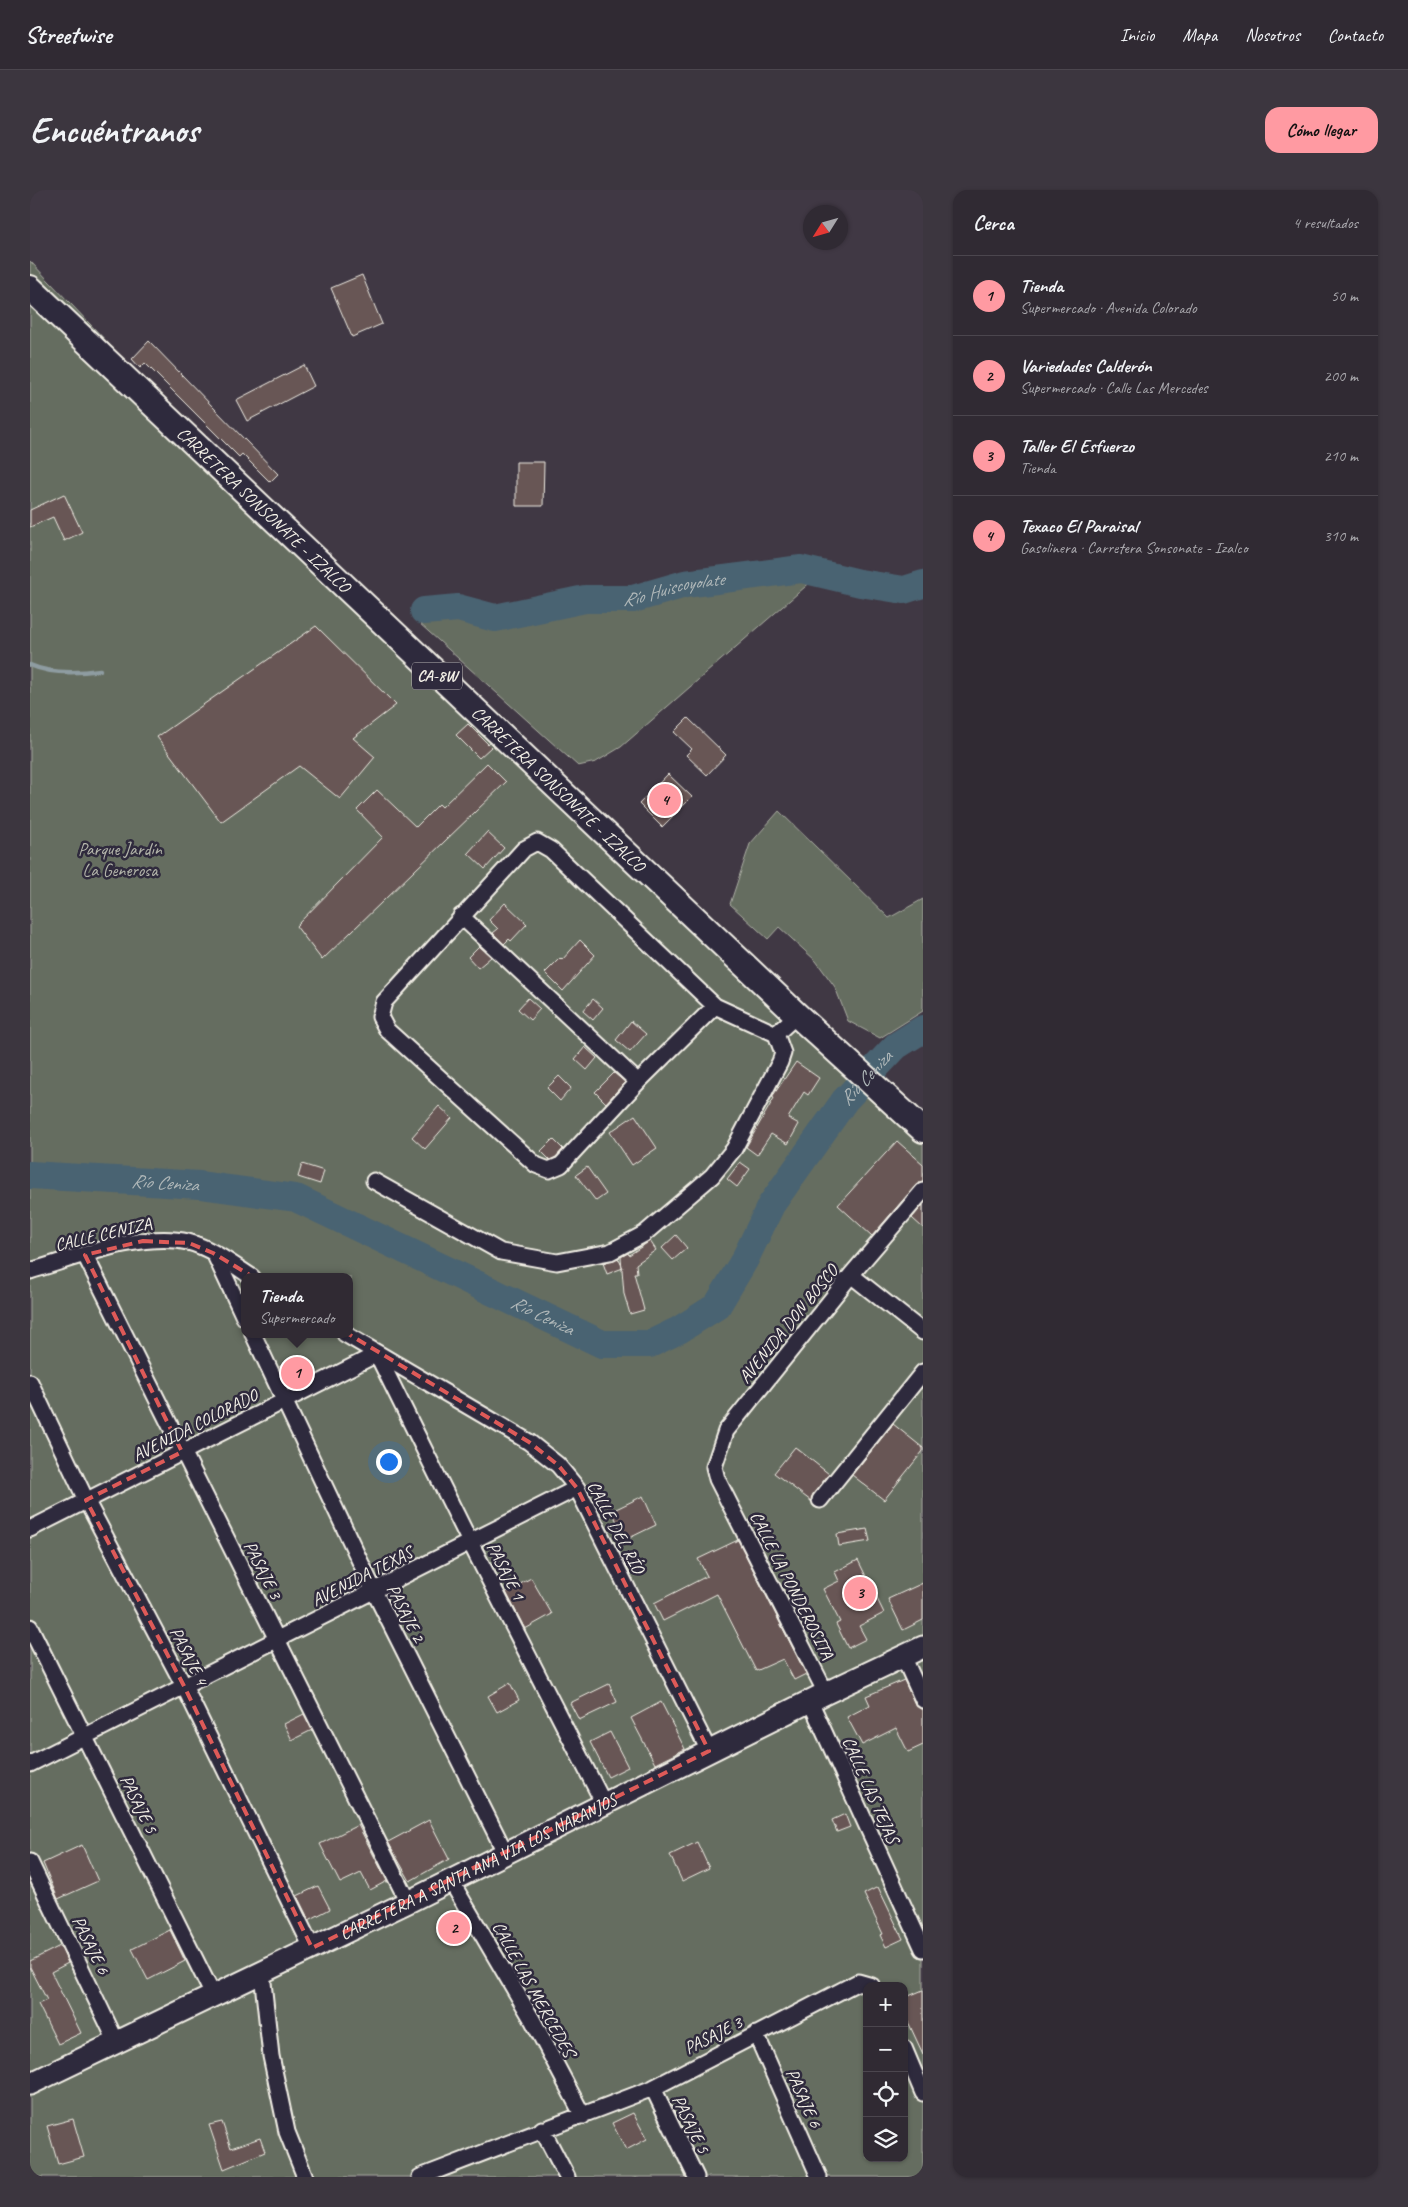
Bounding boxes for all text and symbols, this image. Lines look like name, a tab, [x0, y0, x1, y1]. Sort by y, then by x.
text: Streetwise	[25, 20, 111, 50]
text: Inicio	[1120, 24, 1154, 46]
text: Mapa	[1182, 24, 1217, 46]
text: Nosotros	[1245, 24, 1300, 46]
text: Contacto	[1328, 24, 1383, 46]
button: Cómo llegar	[1265, 107, 1378, 153]
text: Encuéntranos	[30, 108, 199, 153]
north arrow	[803, 205, 848, 250]
text: Cerca	[973, 210, 1014, 236]
text: 4 resultados	[1293, 213, 1358, 233]
text: Tienda	[1020, 274, 1063, 298]
text: 1	[985, 286, 993, 306]
text: 50 m	[1331, 286, 1358, 306]
text: Supermercado · Avenida Colorado	[1020, 298, 1197, 318]
text: Variedades Calderón	[1020, 354, 1152, 378]
text: 2	[985, 366, 993, 386]
text: 200 m	[1324, 366, 1358, 386]
text: Supermercado · Calle Las Mercedes	[1020, 378, 1208, 398]
street label: CARRETERA SONSONATE - IZALCO	[172, 422, 357, 598]
text: Taller El Esfuerzo	[1020, 434, 1134, 458]
text: 3	[985, 446, 993, 466]
text: 210 m	[1324, 446, 1358, 466]
text: Tienda	[1020, 458, 1056, 478]
text: Texaco El Paraisal	[1020, 514, 1138, 538]
text: 4	[985, 526, 993, 546]
text: 310 m	[1324, 526, 1358, 546]
text: Gasolinera · Carretera Sonsonate - Izalco	[1020, 538, 1248, 558]
water label: Río Huiscoyolate	[623, 567, 728, 611]
road number: CA-8W	[412, 662, 462, 690]
street label: CARRETERA SONSONATE - IZALCO	[467, 701, 651, 878]
pin: 4	[649, 781, 681, 819]
park label: Parque Jardín La Generosa	[78, 838, 163, 881]
water label: Río Ceniza	[834, 1044, 899, 1110]
water label: Río Ceniza	[131, 1169, 200, 1197]
street label: CALLE CENIZA	[53, 1212, 154, 1256]
street label: AVENIDA DON BOSCO	[734, 1259, 844, 1388]
popup	[241, 1273, 353, 1338]
text: Tienda	[260, 1284, 303, 1308]
water label: Río Ceniza	[507, 1290, 579, 1341]
text: Supermercado	[260, 1308, 334, 1328]
pin: 1	[281, 1354, 313, 1392]
street label: AVENIDA COLORADO	[129, 1383, 263, 1466]
your location	[376, 1449, 402, 1475]
street label: CALLE DEL RÍO	[582, 1477, 650, 1579]
street label: CALLE LA PONDEROSITA	[745, 1507, 839, 1663]
street label: PASAJE 3	[239, 1537, 288, 1604]
street label: PASAJE 1	[482, 1538, 530, 1605]
street label: AVENIDA TEXAS	[308, 1540, 419, 1611]
pin: 3	[844, 1574, 876, 1612]
street label: PASAJE 2	[382, 1580, 431, 1647]
street label: PASAJE 4	[165, 1623, 214, 1690]
street label: CALLE LAS TEJAS	[838, 1733, 905, 1849]
street label: PASAJE 5	[115, 1771, 163, 1838]
street label: CARRETERA A SANTA ANA VIA LOS NARANJOS	[336, 1787, 622, 1944]
pin: 2	[438, 1909, 470, 1947]
street label: PASAJE 6	[67, 1912, 115, 1979]
street label: CALLE LAS MERCEDES	[488, 1917, 582, 2063]
map controls	[863, 1982, 908, 2162]
button: +	[863, 1982, 908, 2027]
street label: PASAJE 3	[680, 2010, 747, 2059]
button: −	[863, 2027, 908, 2072]
street label: PASAJE 6	[781, 2065, 827, 2132]
button: locate	[863, 2072, 908, 2117]
street label: PASAJE 5	[667, 2091, 715, 2158]
button: layers	[863, 2117, 908, 2162]

